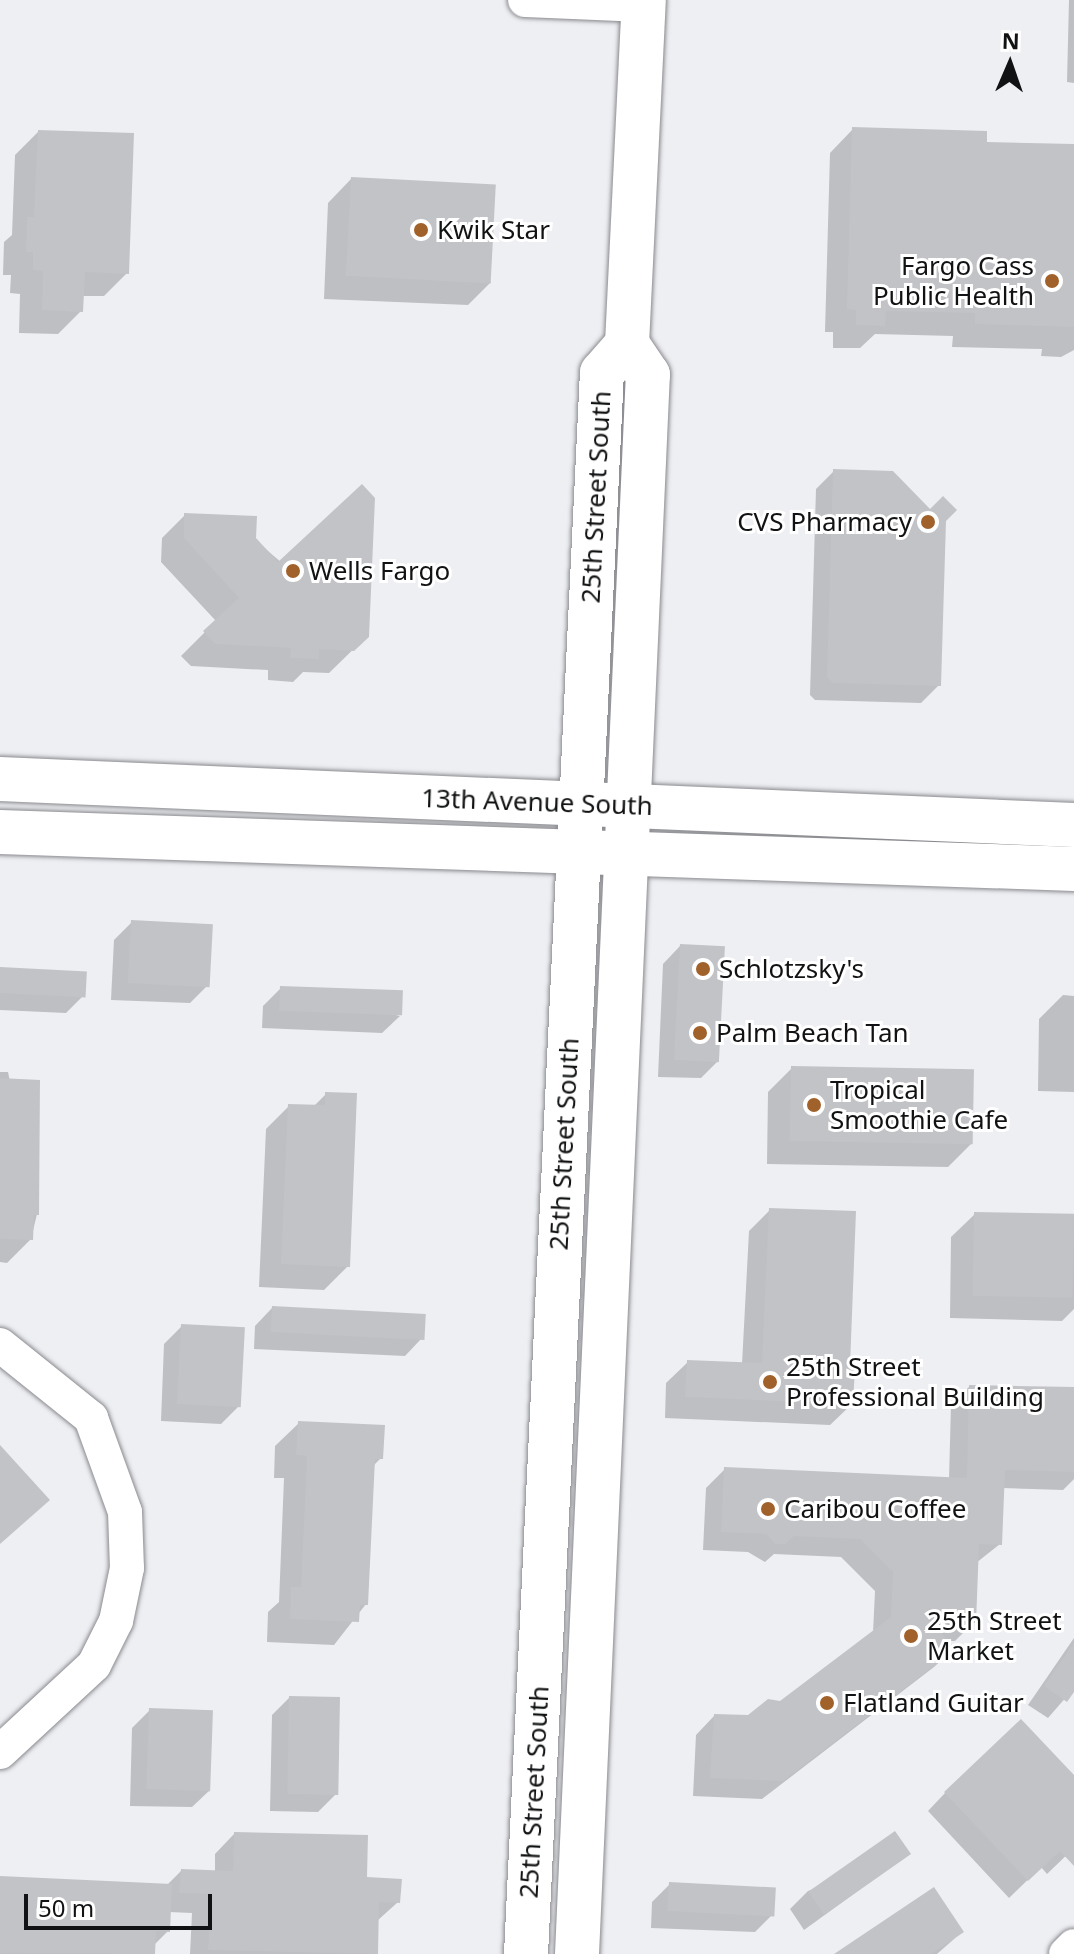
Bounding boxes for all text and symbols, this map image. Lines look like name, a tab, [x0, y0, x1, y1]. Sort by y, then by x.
north arrow	[970, 24, 1050, 104]
text: N	[1001, 25, 1020, 55]
place label: Kwik Star	[437, 214, 550, 246]
marker: Kwik Star	[412, 221, 430, 239]
place label: Fargo Cass Public Health	[873, 250, 1034, 312]
marker: Fargo Cass Public Health	[1041, 270, 1063, 292]
street label: 25th Street South	[575, 390, 617, 604]
place label: CVS Pharmacy	[737, 506, 912, 538]
marker: CVS Pharmacy	[919, 513, 937, 531]
place label: Wells Fargo	[309, 555, 450, 587]
marker: Wells Fargo	[284, 562, 302, 580]
street label: 13th Avenue South	[421, 782, 653, 822]
place label: Schlotzsky's	[719, 953, 864, 985]
marker: Schlotzsky's	[694, 960, 712, 978]
place label: Palm Beach Tan	[716, 1017, 909, 1049]
marker: Palm Beach Tan	[691, 1024, 709, 1042]
street label: 25th Street South	[543, 1037, 585, 1251]
place label: Tropical Smoothie Cafe	[830, 1074, 1008, 1136]
marker: Tropical Smoothie Cafe	[805, 1096, 823, 1114]
place label: 25th Street Professional Building	[786, 1351, 1044, 1412]
marker: 25th Street Professional Building	[761, 1373, 779, 1391]
place label: Caribou Coffee	[784, 1493, 966, 1525]
marker: Caribou Coffee	[759, 1500, 777, 1518]
place label: 25th Street Market	[927, 1605, 1062, 1666]
marker: 25th Street Market	[902, 1627, 920, 1645]
street label: 25th Street South	[513, 1685, 555, 1899]
place label: Flatland Guitar	[843, 1687, 1024, 1719]
marker: Flatland Guitar	[818, 1694, 836, 1712]
scale bar	[28, 1878, 216, 1928]
text: 50 m	[38, 1891, 94, 1924]

